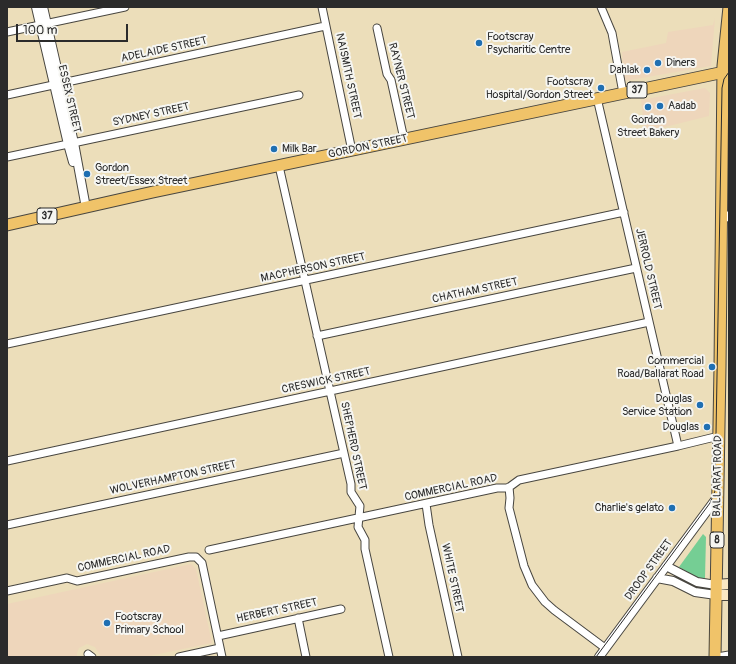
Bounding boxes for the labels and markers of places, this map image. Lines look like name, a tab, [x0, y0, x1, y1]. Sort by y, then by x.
place label: Footscray Psycharitic Centre	[487, 30, 570, 56]
marker: Footscray Psycharitic Centre	[474, 38, 484, 48]
place label: Diners	[666, 56, 695, 70]
marker: Diners	[653, 58, 663, 68]
place label: Dahlak	[610, 63, 639, 77]
marker: Dahlak	[642, 65, 652, 75]
place label: Footscray Hospital/Gordon Street	[486, 75, 593, 101]
marker: Footscray Hospital/Gordon Street	[596, 83, 606, 93]
place label: Aadab	[668, 99, 696, 113]
marker: Aadab	[655, 101, 665, 111]
marker: Gordon Street Bakery	[643, 102, 653, 112]
place label: Gordon Street Bakery	[617, 113, 679, 139]
place label: Milk Bar	[282, 142, 317, 156]
marker: Milk Bar	[269, 144, 279, 154]
place label: Gordon Street/Essex Street	[95, 161, 187, 187]
marker: Gordon Street/Essex Street	[82, 169, 92, 179]
place label: Commercial Road/Ballarat Road	[617, 354, 704, 380]
marker: Commercial Road/Ballarat Road	[707, 362, 717, 372]
place label: Douglas Service Station	[622, 392, 692, 418]
marker: Douglas Service Station	[695, 400, 705, 410]
place label: Douglas	[662, 420, 699, 434]
marker: Douglas	[702, 422, 712, 432]
place label: Charlie's gelato	[595, 501, 664, 515]
marker: Charlie's gelato	[667, 503, 677, 513]
place label: Footscray Primary School	[115, 610, 184, 636]
marker: Footscray Primary School	[102, 618, 112, 628]

